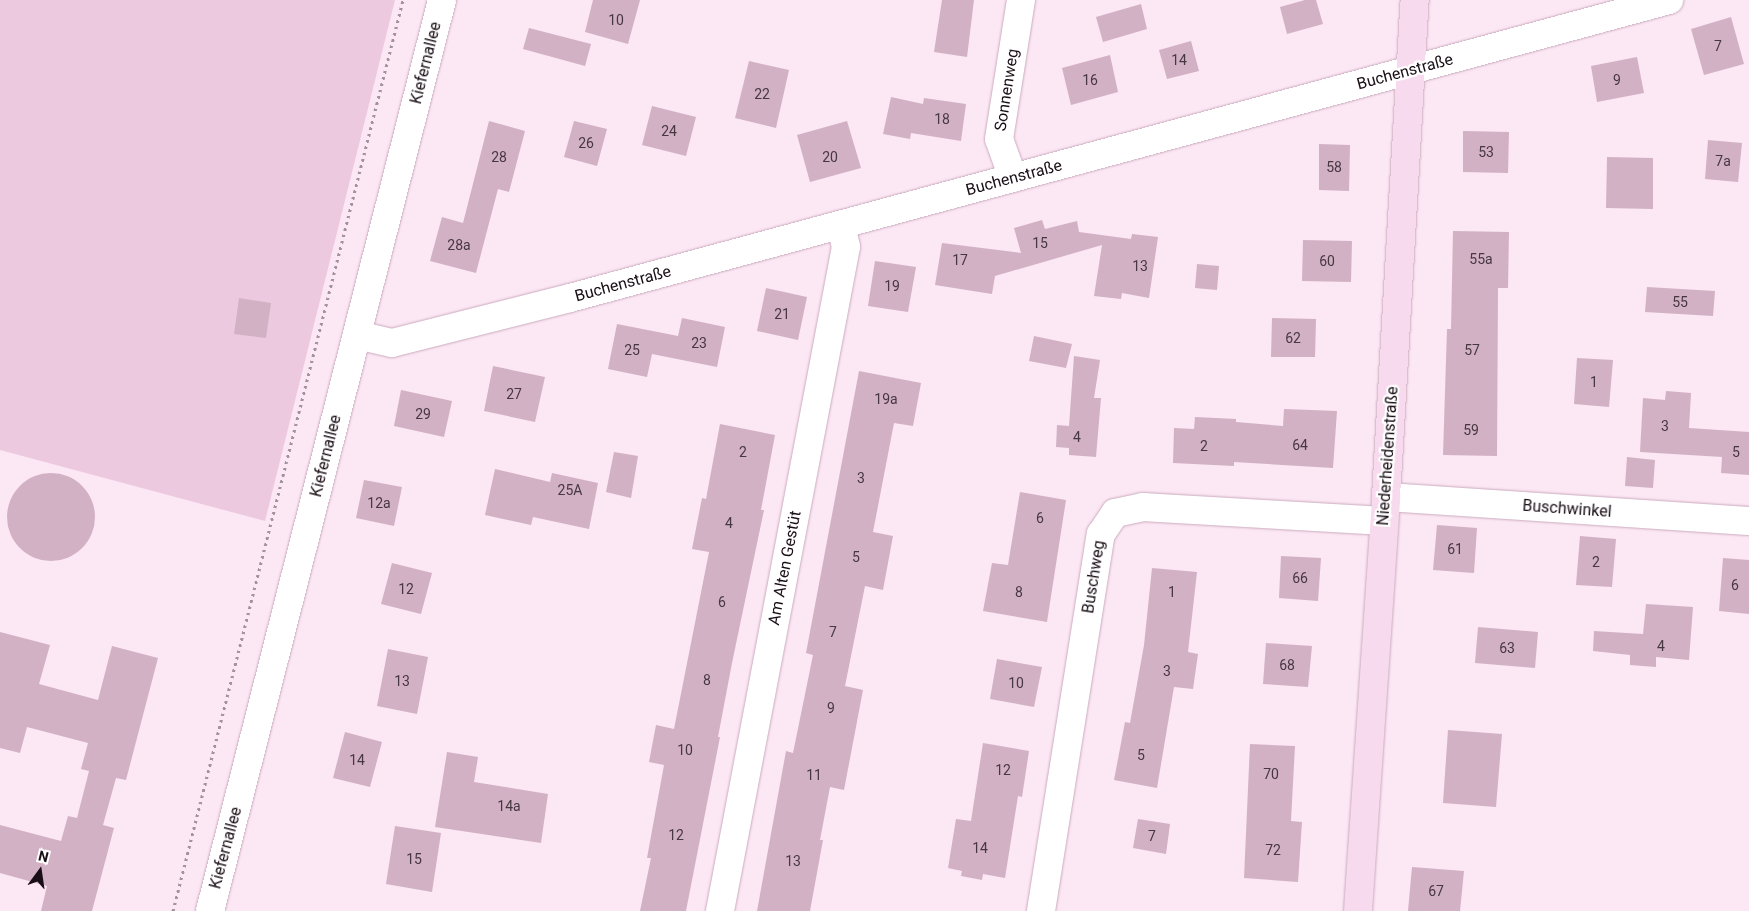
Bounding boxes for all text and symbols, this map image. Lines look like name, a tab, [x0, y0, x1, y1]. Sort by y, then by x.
house number: 10	[608, 12, 624, 28]
street label: Kiefernallee	[407, 20, 445, 106]
house number: 7	[1714, 38, 1722, 54]
street label: Sonnenweg	[991, 47, 1023, 133]
street label: Buchenstraße	[1355, 50, 1455, 94]
house number: 14	[1171, 52, 1187, 68]
house number: 16	[1082, 72, 1098, 88]
house number: 9	[1613, 72, 1621, 88]
house number: 22	[754, 86, 770, 102]
house number: 18	[934, 111, 950, 127]
house number: 24	[661, 123, 677, 139]
house number: 26	[578, 135, 594, 151]
house number: 53	[1478, 144, 1494, 160]
house number: 28	[491, 149, 507, 165]
house number: 20	[822, 149, 838, 165]
house number: 7a	[1715, 153, 1731, 169]
street label: Buchenstraße	[964, 156, 1064, 200]
house number: 58	[1326, 159, 1342, 175]
house number: 15	[1032, 235, 1048, 251]
house number: 28a	[447, 237, 471, 253]
house number: 55a	[1469, 251, 1493, 267]
house number: 17	[952, 252, 968, 268]
house number: 60	[1319, 253, 1335, 269]
house number: 13	[1132, 258, 1148, 274]
street label: Buchenstraße	[573, 262, 673, 306]
house number: 19	[884, 278, 900, 294]
house number: 55	[1672, 294, 1688, 310]
house number: 21	[774, 306, 790, 322]
house number: 62	[1285, 330, 1301, 346]
house number: 23	[691, 335, 707, 351]
house number: 25	[624, 342, 640, 358]
house number: 57	[1464, 342, 1480, 358]
house number: 1	[1590, 374, 1598, 390]
house number: 27	[506, 386, 522, 402]
street label: Niederheidenstraße	[1374, 386, 1402, 526]
house number: 19a	[874, 391, 898, 407]
house number: 29	[415, 406, 431, 422]
street label: Kiefernallee	[307, 413, 345, 499]
house number: 3	[1661, 418, 1669, 434]
house number: 59	[1463, 422, 1479, 438]
house number: 4	[1073, 429, 1081, 445]
house number: 64	[1292, 437, 1308, 453]
house number: 2	[1200, 438, 1208, 454]
house number: 2	[739, 444, 747, 460]
house number: 5	[1732, 444, 1740, 460]
house number: 3	[857, 470, 865, 486]
house number: 25A	[558, 482, 582, 498]
house number: 12a	[367, 495, 391, 511]
street label: Buschwinkel	[1522, 496, 1612, 522]
street label: Am Alten Gestüt	[764, 509, 806, 627]
house number: 6	[1036, 510, 1044, 526]
house number: 4	[725, 515, 733, 531]
street label: Buschweg	[1079, 539, 1109, 615]
house number: 61	[1447, 541, 1463, 557]
house number: 5	[852, 549, 860, 565]
house number: 2	[1592, 554, 1600, 570]
house number: 66	[1292, 570, 1308, 586]
house number: 6	[1731, 577, 1739, 593]
house number: 12	[398, 581, 414, 597]
house number: 8	[1015, 584, 1023, 600]
house number: 1	[1168, 584, 1176, 600]
house number: 6	[718, 594, 726, 610]
house number: 7	[829, 624, 837, 640]
house number: 4	[1657, 638, 1665, 654]
house number: 63	[1499, 640, 1515, 656]
house number: 68	[1279, 657, 1295, 673]
house number: 3	[1163, 663, 1171, 679]
house number: 8	[703, 672, 711, 688]
house number: 13	[394, 673, 410, 689]
house number: 10	[1008, 675, 1024, 691]
house number: 9	[827, 700, 835, 716]
house number: 10	[677, 742, 693, 758]
house number: 5	[1137, 747, 1145, 763]
house number: 14	[349, 752, 365, 768]
house number: 12	[995, 762, 1011, 778]
house number: 70	[1263, 766, 1279, 782]
house number: 11	[806, 767, 822, 783]
house number: 14a	[497, 798, 521, 814]
street label: Kiefernallee	[206, 805, 246, 891]
house number: 12	[668, 827, 684, 843]
house number: 7	[1148, 828, 1156, 844]
house number: 14	[972, 840, 988, 856]
house number: 72	[1265, 842, 1281, 858]
north arrow	[15, 846, 65, 896]
text: N	[37, 847, 50, 865]
house number: 15	[406, 851, 422, 867]
house number: 13	[785, 853, 801, 869]
house number: 67	[1428, 883, 1444, 899]

